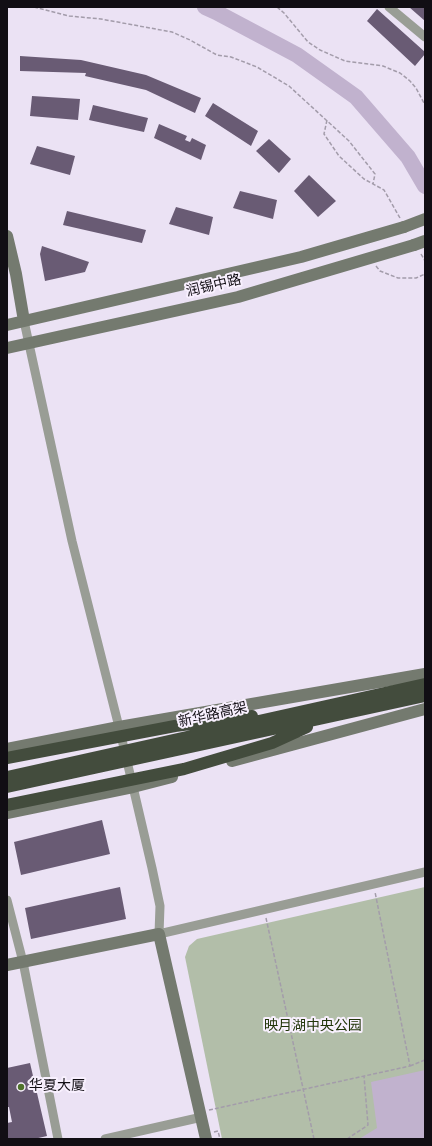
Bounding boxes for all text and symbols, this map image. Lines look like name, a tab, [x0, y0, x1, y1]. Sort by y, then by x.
street label: 润锡中路	[185, 273, 243, 301]
street label: 新华路高架	[177, 700, 249, 732]
park label: 映月湖中央公园	[264, 1019, 362, 1035]
place label: 华夏大厦	[29, 1079, 85, 1095]
marker: 华夏大厦	[16, 1082, 26, 1092]

